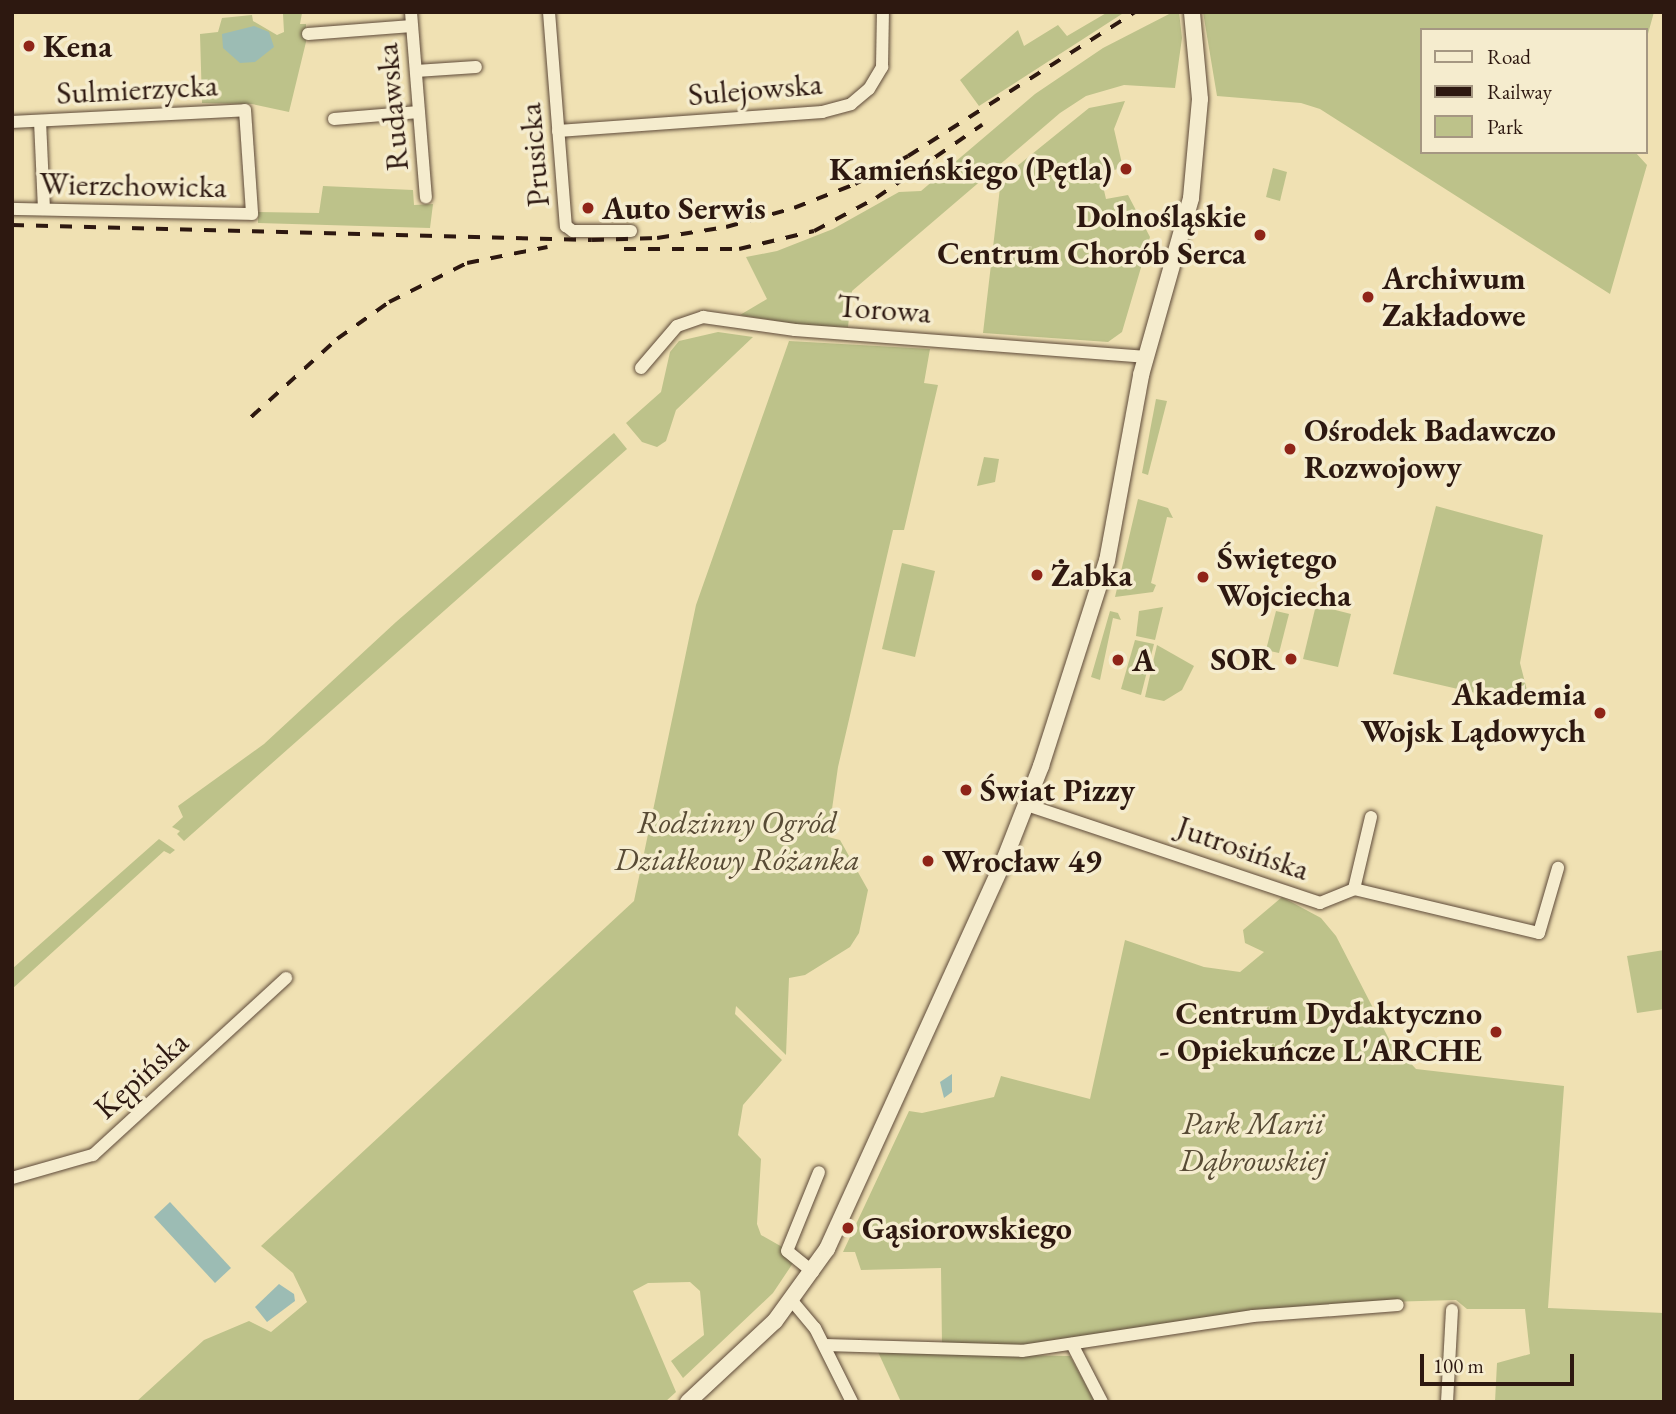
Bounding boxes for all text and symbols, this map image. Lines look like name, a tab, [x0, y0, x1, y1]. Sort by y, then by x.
place label: Kena	[43, 27, 112, 65]
legend	[1420, 28, 1648, 154]
marker: Kena	[21, 38, 37, 54]
street label: Rudawska	[367, 42, 417, 172]
text: Road	[1487, 43, 1531, 70]
street label: Sulejowska	[686, 64, 824, 114]
street label: Sulmierzycka	[55, 66, 219, 112]
text: Railway	[1487, 78, 1552, 105]
street label: Prusicka	[510, 101, 558, 209]
text: Park	[1487, 113, 1523, 140]
place label: Kamieńskiego (Pętla)	[829, 150, 1112, 188]
marker: Kamieńskiego (Pętla)	[1118, 161, 1134, 177]
street label: Wierzchowicka	[39, 164, 227, 206]
place label: Auto Serwis	[602, 189, 766, 227]
place label: Dolnośląskie Centrum Chorób Serca	[937, 198, 1246, 273]
marker: Auto Serwis	[580, 200, 596, 216]
marker: Dolnośląskie Centrum Chorób Serca	[1252, 227, 1268, 243]
place label: Archiwum Zakładowe	[1382, 260, 1526, 335]
street label: Torowa	[836, 287, 932, 331]
marker: Archiwum Zakładowe	[1360, 289, 1376, 305]
place label: Ośrodek Badawczo Rozwojowy	[1304, 412, 1556, 487]
marker: Ośrodek Badawczo Rozwojowy	[1282, 441, 1298, 457]
place label: Świętego Wojciecha	[1217, 540, 1351, 615]
place label: Żabka	[1051, 556, 1132, 594]
marker: Żabka	[1029, 567, 1045, 583]
marker: Świętego Wojciecha	[1195, 569, 1211, 585]
place label: SOR	[1211, 640, 1275, 678]
place label: A	[1132, 641, 1155, 679]
marker: SOR	[1281, 649, 1301, 669]
marker: A	[1110, 652, 1126, 668]
place label: Akademia Wojsk Lądowych	[1361, 676, 1586, 751]
marker: Akademia Wojsk Lądowych	[1592, 705, 1608, 721]
place label: Świat Pizzy	[980, 771, 1135, 809]
marker: Świat Pizzy	[958, 782, 974, 798]
park label: Rodzinny Ogród Działkowy Różanka	[614, 804, 860, 879]
street label: Jutrosińska	[1172, 807, 1314, 889]
place label: Wrocław 49	[942, 842, 1102, 880]
marker: Wrocław 49	[920, 853, 936, 869]
place label: Centrum Dydaktyczno - Opiekuńcze L'ARCHE	[1159, 995, 1482, 1070]
street label: Kępińska	[86, 1023, 196, 1127]
marker: Centrum Dydaktyczno - Opiekuńcze L'ARCHE	[1488, 1024, 1504, 1040]
park label: Park Marii Dąbrowskiej	[1179, 1105, 1327, 1180]
place label: Gąsiorowskiego	[862, 1209, 1072, 1247]
marker: Gąsiorowskiego	[840, 1220, 856, 1236]
scale bar	[1424, 1340, 1578, 1384]
text: 100 m	[1433, 1352, 1484, 1379]

